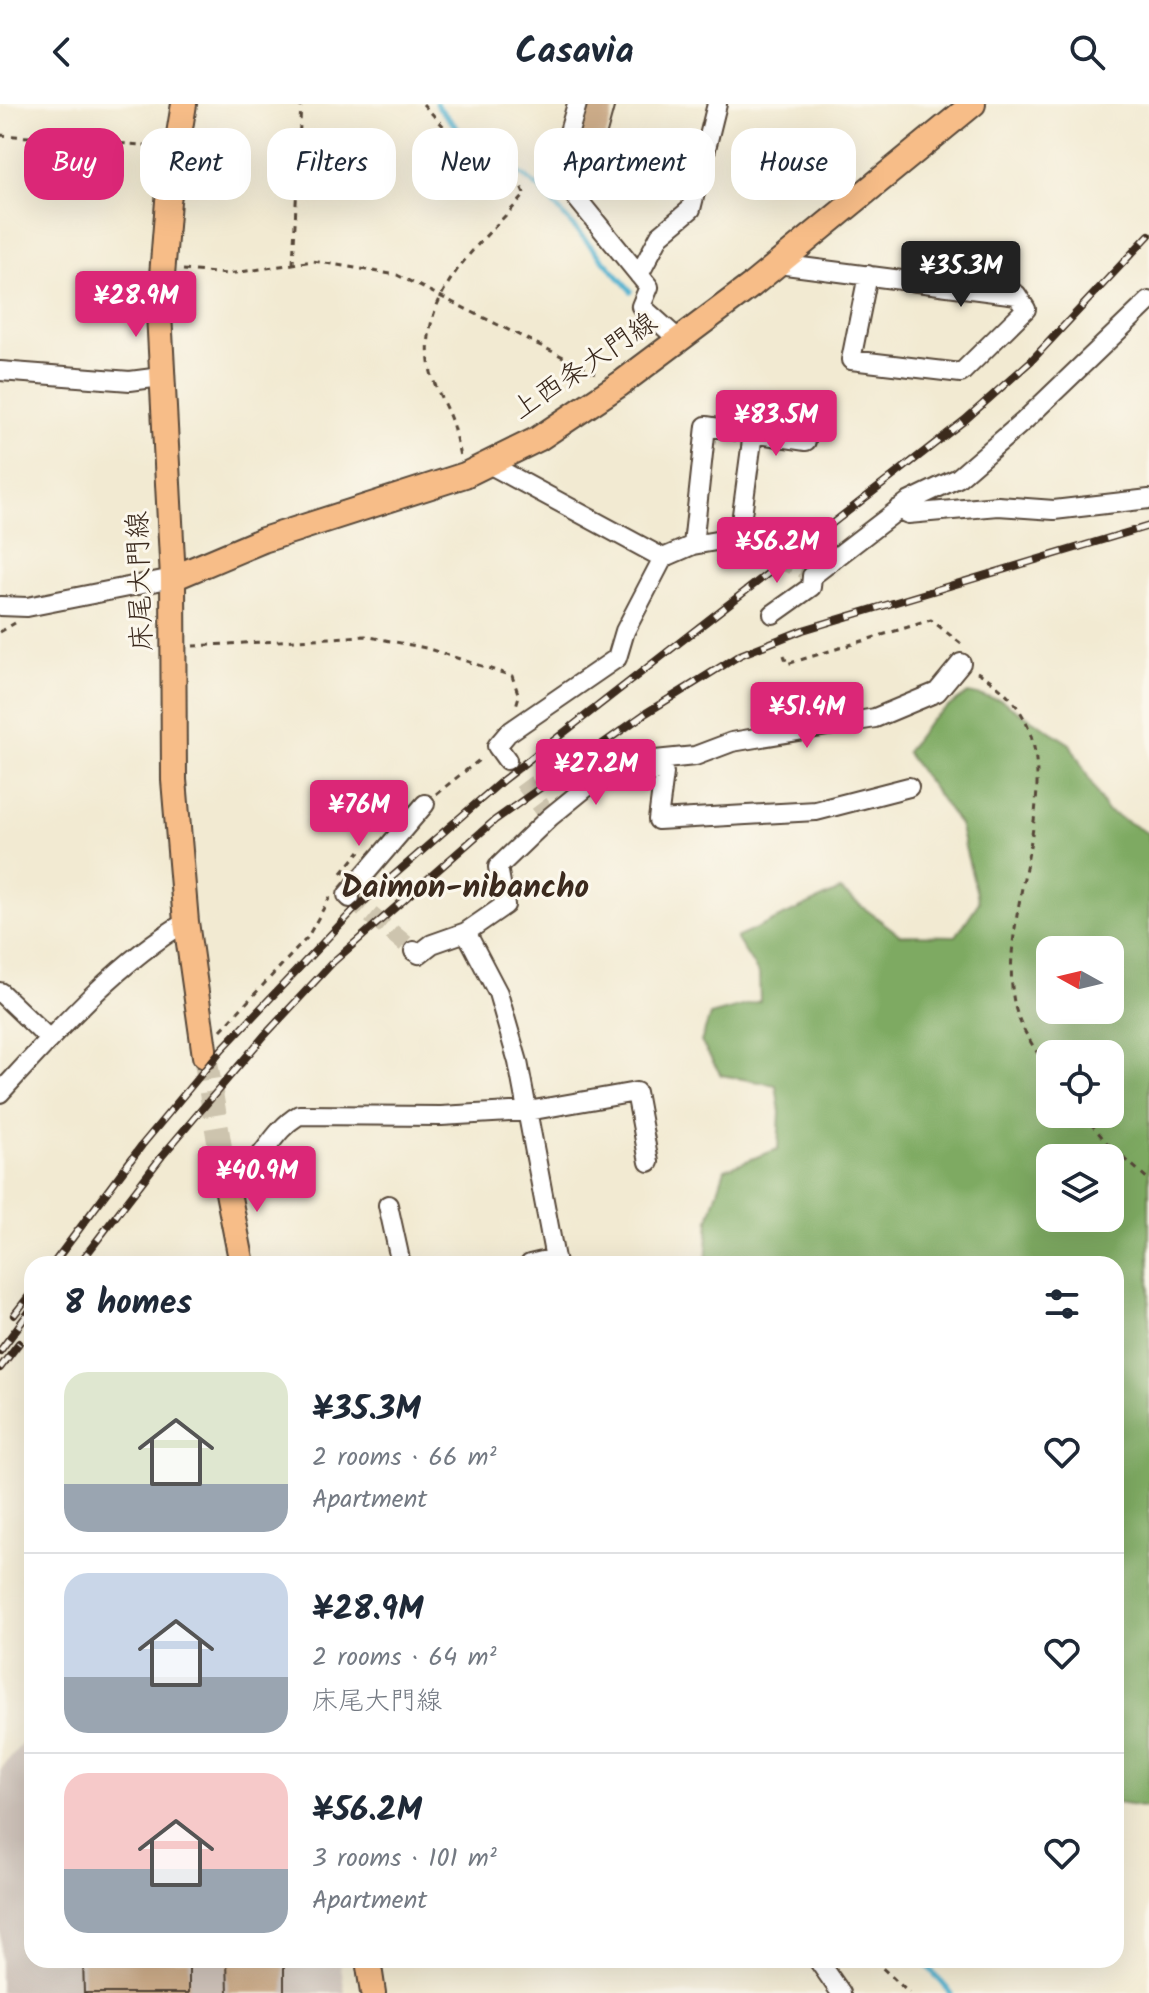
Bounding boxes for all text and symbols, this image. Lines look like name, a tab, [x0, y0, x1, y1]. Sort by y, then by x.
text: Casavia	[515, 24, 634, 81]
icon: back	[40, 30, 84, 74]
icon: search	[1065, 30, 1109, 74]
chip: Buy	[24, 128, 124, 200]
chip: Rent	[140, 128, 251, 200]
chip: Filters	[267, 128, 396, 200]
chip: New	[412, 128, 518, 200]
chip: Apartment	[534, 128, 715, 200]
chip: House	[731, 128, 856, 200]
pin: ¥35.3M	[896, 241, 1026, 309]
text: ¥35.3M	[919, 246, 1003, 288]
pin: ¥28.9M	[71, 271, 201, 339]
text: ¥28.9M	[93, 276, 179, 318]
street label: 上西条大門線	[503, 301, 667, 433]
pin: ¥83.5M	[711, 390, 841, 458]
text: ¥83.5M	[734, 395, 818, 437]
street label: 床尾大門線	[116, 510, 166, 652]
pin: ¥56.2M	[712, 517, 842, 585]
text: ¥56.2M	[735, 522, 819, 564]
pin: ¥51.4M	[742, 682, 872, 750]
text: ¥51.4M	[769, 687, 846, 729]
pin: ¥27.2M	[531, 739, 661, 807]
text: ¥27.2M	[554, 744, 638, 786]
pin: ¥76M	[312, 780, 406, 848]
text: ¥76M	[328, 785, 390, 827]
district label: Daimon-nibancho	[341, 863, 589, 914]
north arrow	[1036, 936, 1124, 1024]
map controls	[1036, 936, 1124, 1232]
button: locate	[1036, 1040, 1124, 1128]
button: layers	[1036, 1144, 1124, 1232]
pin: ¥40.9M	[192, 1146, 322, 1214]
text: ¥40.9M	[216, 1151, 298, 1193]
text: 8 homes	[64, 1277, 192, 1331]
icon: filters	[1040, 1282, 1084, 1326]
text: ¥35.3M	[312, 1383, 421, 1437]
icon: home	[128, 1404, 224, 1500]
icon: heart	[1040, 1430, 1084, 1474]
text: 2 rooms · 66 m²	[312, 1437, 497, 1479]
text: Apartment	[312, 1479, 427, 1521]
text: ¥28.9M	[312, 1583, 424, 1637]
icon: home	[128, 1605, 224, 1701]
icon: heart	[1040, 1631, 1084, 1675]
text: 2 rooms · 64 m²	[312, 1637, 496, 1679]
text: 床尾大門線	[312, 1681, 442, 1723]
text: ¥56.2M	[312, 1784, 422, 1838]
icon: home	[128, 1805, 224, 1901]
icon: heart	[1040, 1831, 1084, 1875]
text: 3 rooms · 101 m²	[312, 1838, 497, 1880]
text: Apartment	[312, 1880, 427, 1922]

